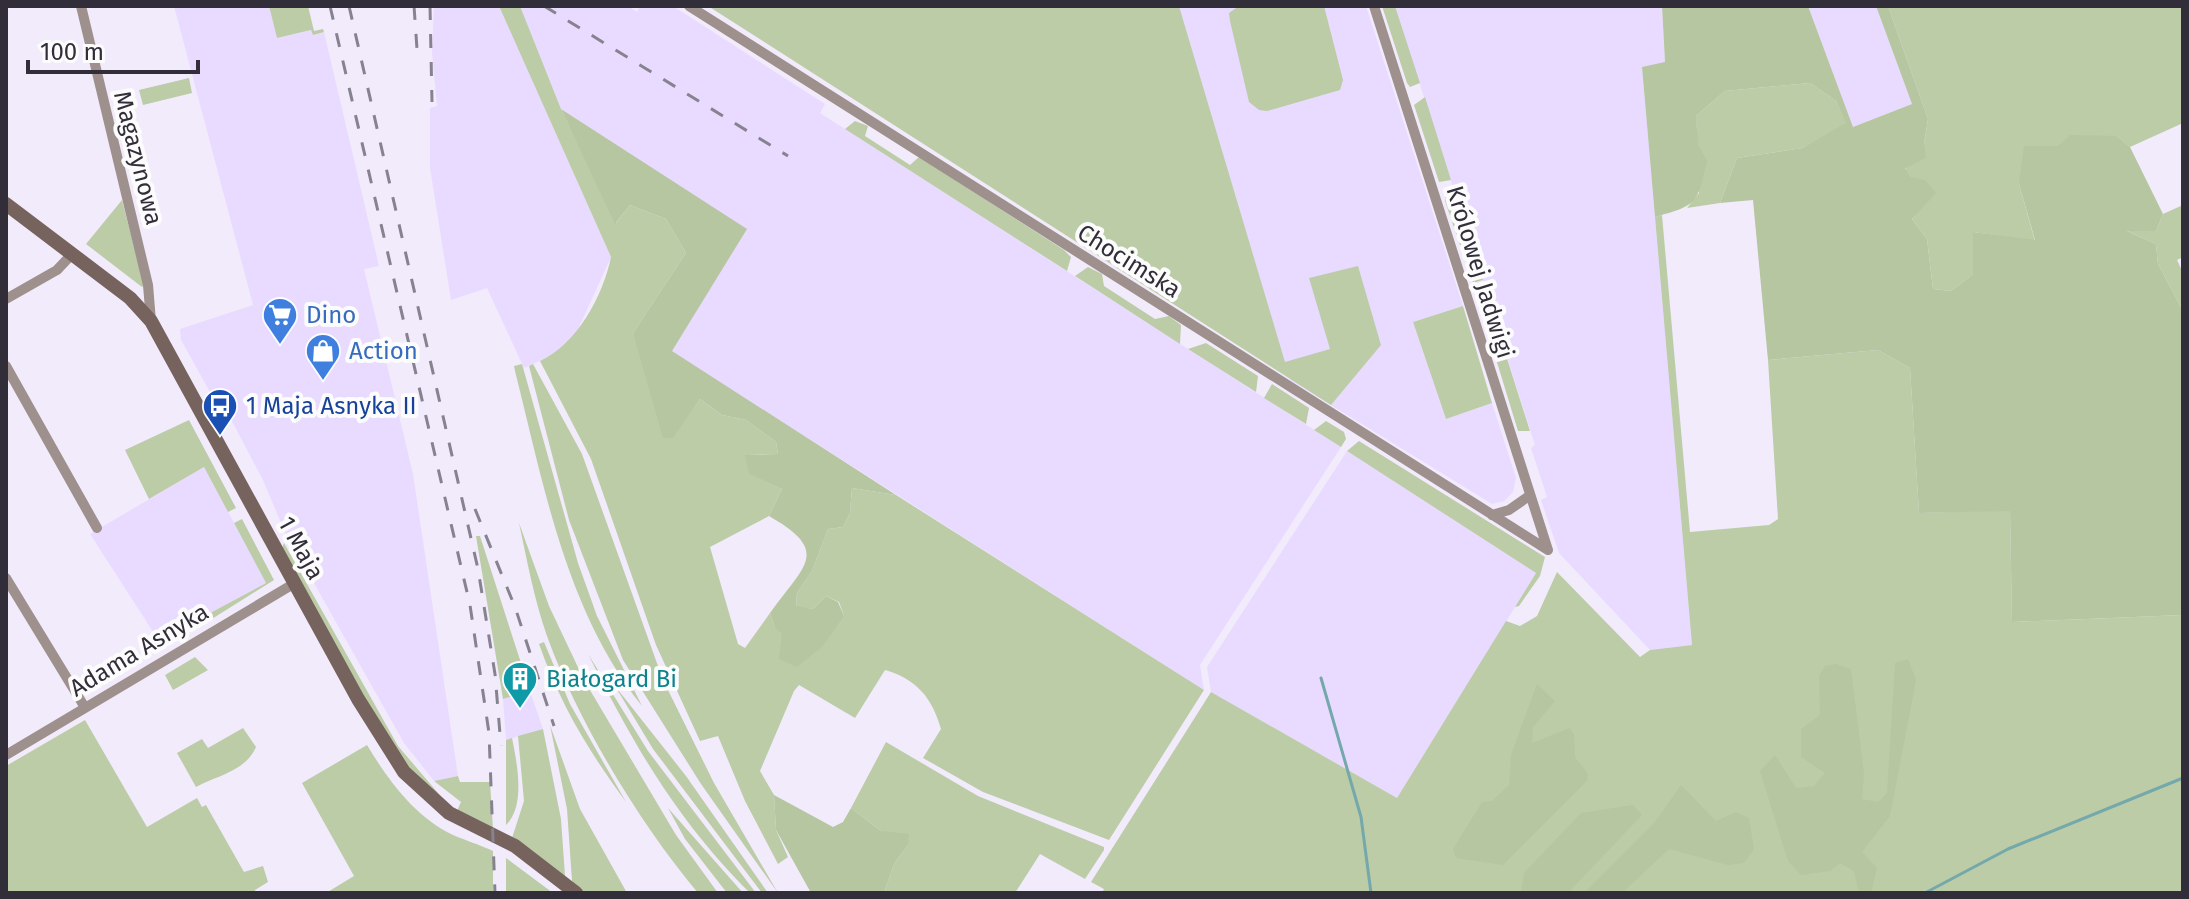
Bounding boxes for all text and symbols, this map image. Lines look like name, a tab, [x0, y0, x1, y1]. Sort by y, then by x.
scale bar	[28, 24, 198, 74]
text: 100 m	[40, 38, 104, 66]
street label: Magazynowa	[108, 88, 168, 228]
street label: Królowej Jadwigi	[1440, 182, 1520, 362]
street label: Chocimska	[1072, 218, 1186, 304]
supermarket icon: Dino	[261, 296, 299, 346]
place label: Dino	[306, 301, 356, 329]
shop icon: Action	[304, 332, 342, 382]
place label: Action	[349, 337, 418, 365]
bus stop icon: 1 Maja Asnyka II	[201, 387, 239, 437]
place label: 1 Maja Asnyka II	[246, 392, 417, 420]
street label: 1 Maja	[272, 511, 330, 585]
street label: Adama Asnyka	[65, 598, 213, 702]
building icon: Białogard Bi	[501, 660, 539, 710]
place label: Białogard Bi	[546, 665, 677, 693]

